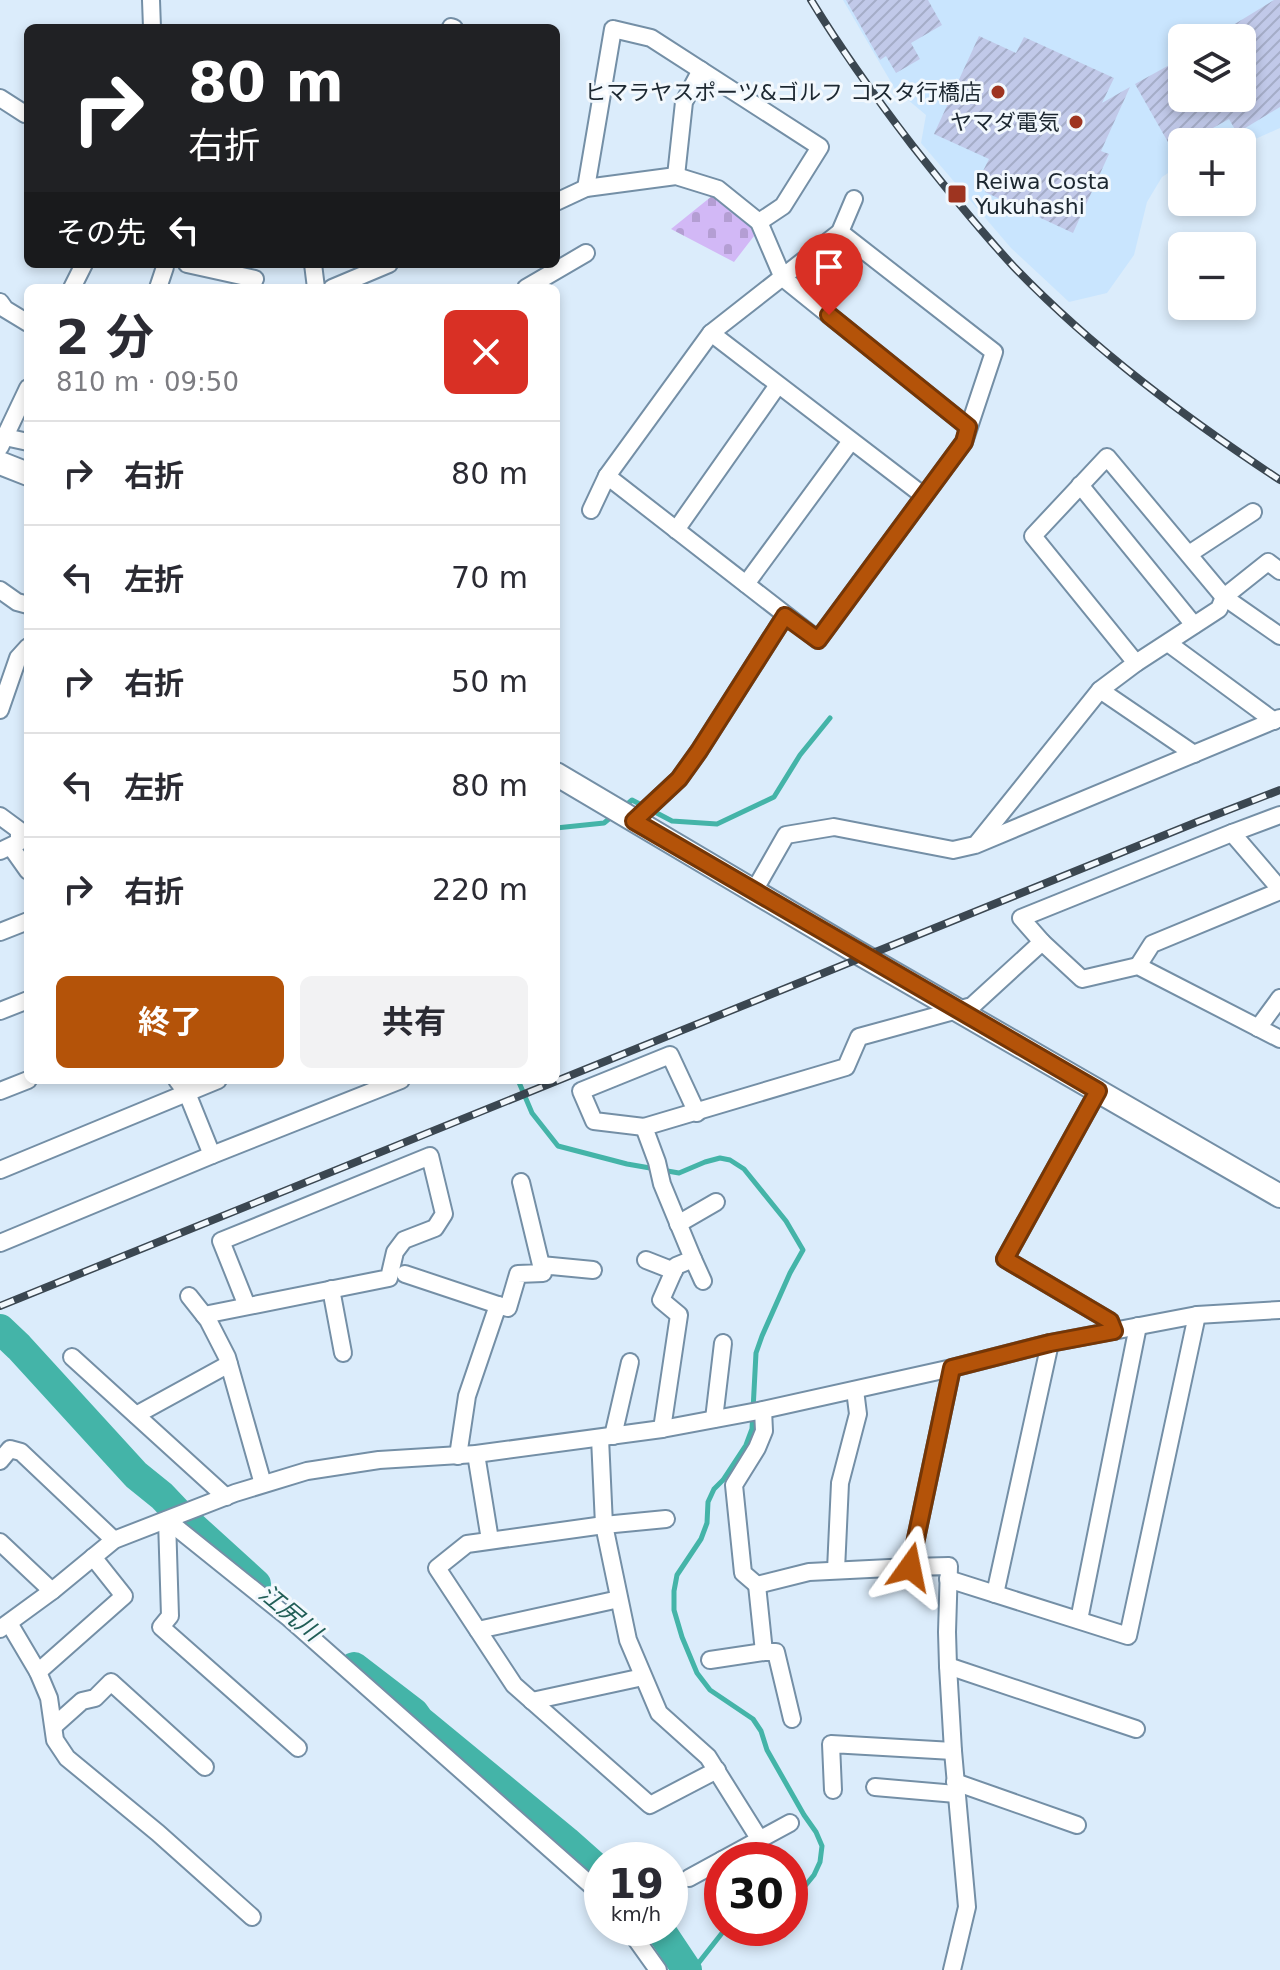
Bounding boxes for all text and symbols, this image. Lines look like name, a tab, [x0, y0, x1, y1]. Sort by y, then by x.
map controls	[1168, 24, 1256, 320]
button: layers	[1168, 24, 1256, 112]
text: 80 m	[188, 49, 344, 114]
icon: right	[56, 56, 160, 160]
place label: ヒマラヤスポーツ&ゴルフ コスタ行橋店	[584, 80, 982, 105]
marker: ヒマラヤスポーツ&ゴルフ コスタ行橋店	[989, 83, 1007, 101]
place label: ヤマダ電気	[950, 110, 1060, 135]
marker: ヤマダ電気	[1067, 113, 1085, 131]
text: 右折	[188, 125, 260, 166]
button: +	[1168, 128, 1256, 216]
place label: Reiwa Costa Yukuhashi	[974, 169, 1110, 219]
marker: Reiwa Costa Yukuhashi	[946, 183, 968, 205]
icon: left	[162, 208, 206, 252]
text: その先	[56, 215, 146, 250]
button: −	[1168, 232, 1256, 320]
pin	[795, 233, 863, 315]
icon: arrive	[807, 245, 851, 289]
text: 2 分	[56, 309, 154, 365]
button: close	[444, 310, 528, 394]
text: 810 m · 09:50	[56, 367, 239, 397]
icon: right	[56, 451, 100, 495]
text: 80 m	[451, 456, 528, 491]
text: 右折	[124, 458, 184, 493]
icon: left	[56, 555, 100, 599]
text: 70 m	[451, 560, 528, 595]
text: 左折	[124, 562, 184, 597]
icon: right	[56, 659, 100, 703]
text: 50 m	[451, 664, 528, 699]
text: 右折	[124, 666, 184, 701]
icon: left	[56, 763, 100, 807]
text: 80 m	[451, 768, 528, 803]
text: 左折	[124, 770, 184, 805]
icon: right	[56, 867, 100, 911]
text: 220 m	[432, 872, 528, 907]
text: 右折	[124, 874, 184, 909]
button: 終了	[56, 976, 284, 1068]
button: 共有	[300, 976, 528, 1068]
position arrow	[868, 1525, 952, 1609]
water label: 江尻川	[253, 1579, 329, 1649]
speed limit sign: 30	[704, 1842, 808, 1946]
text: 19	[608, 1861, 664, 1907]
text: km/h	[611, 1902, 661, 1926]

